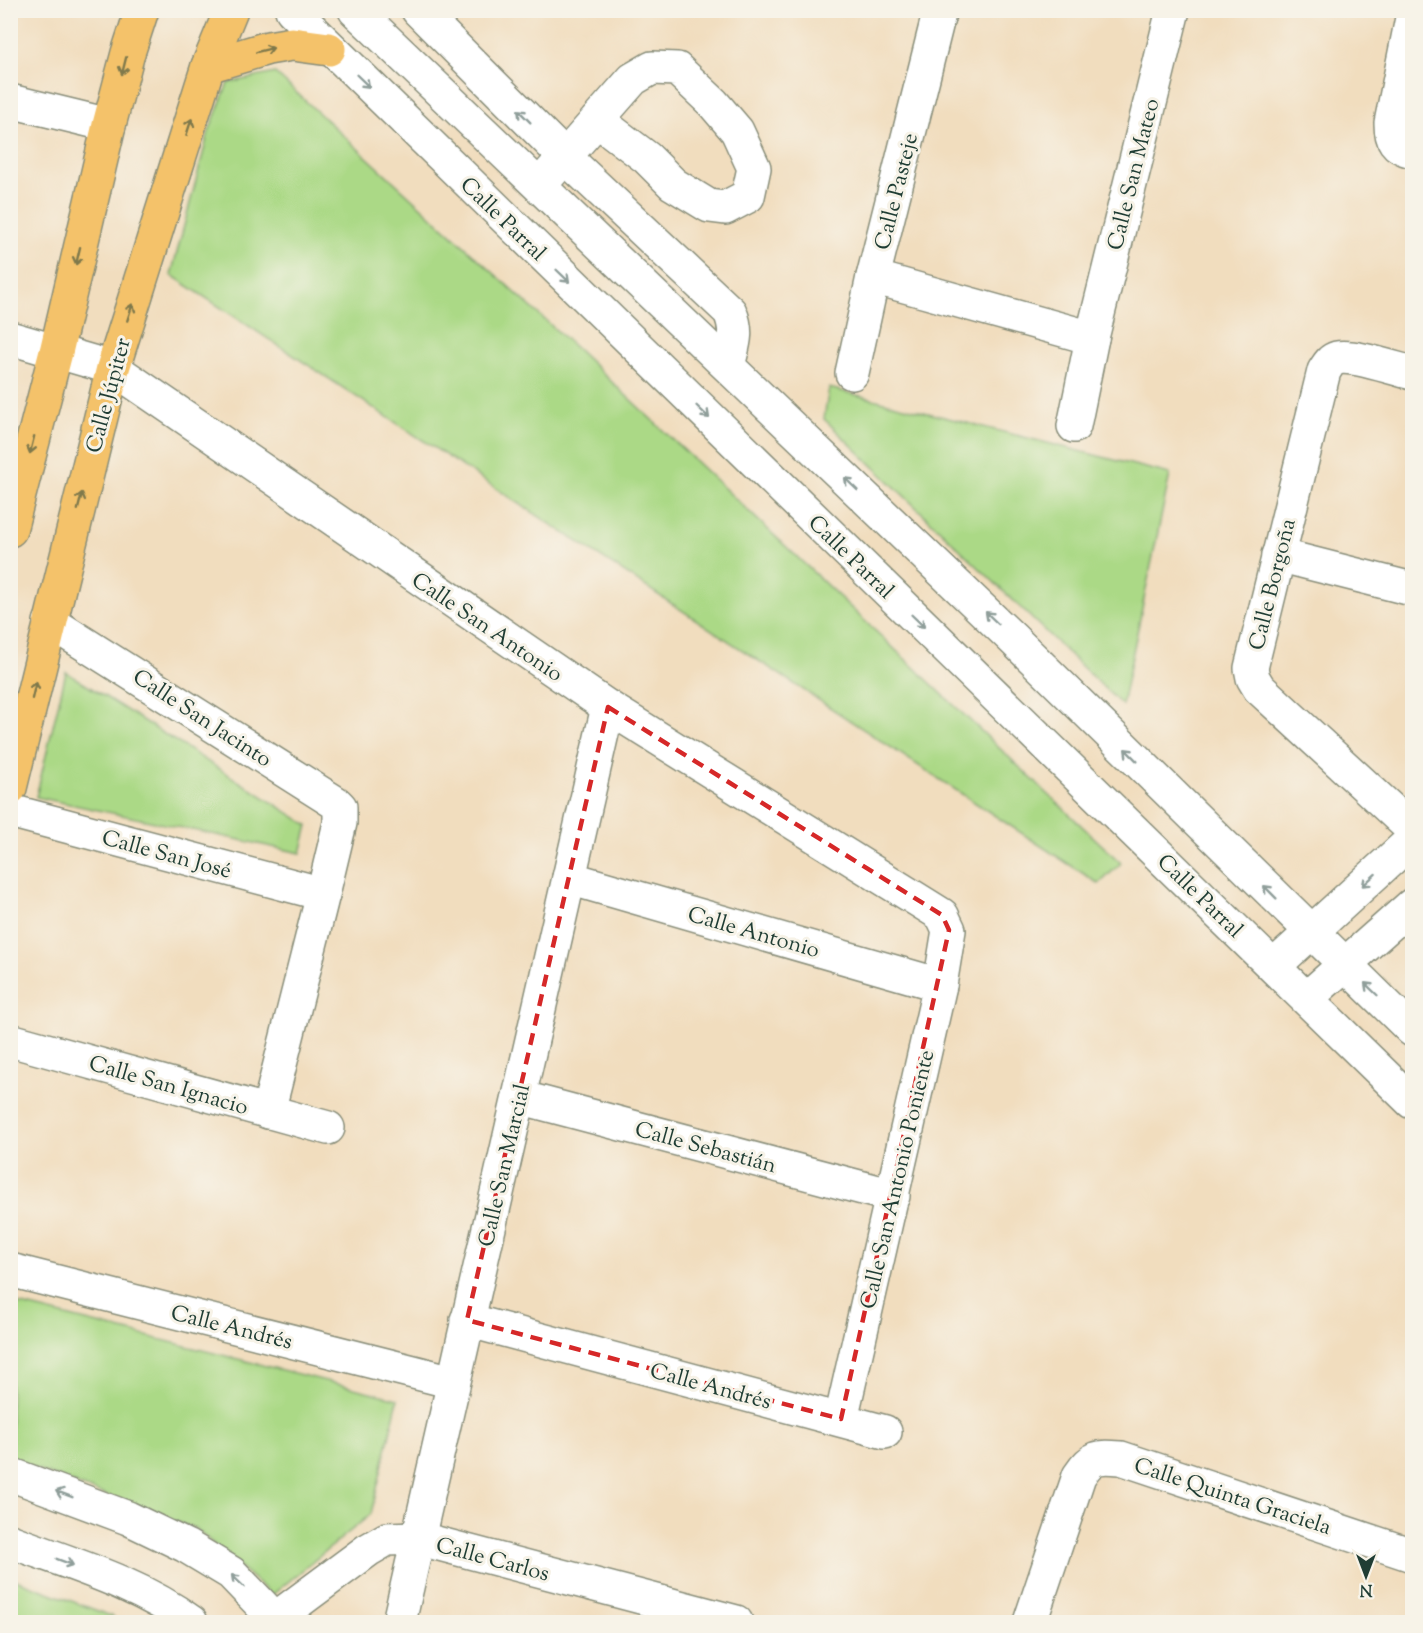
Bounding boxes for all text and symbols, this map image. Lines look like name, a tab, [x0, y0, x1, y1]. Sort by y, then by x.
one-way arrow	[255, 43, 274, 55]
one-way arrow	[118, 56, 130, 75]
one-way arrow	[355, 74, 370, 89]
street label: Calle San Mateo	[1101, 95, 1169, 254]
one-way arrow	[516, 108, 531, 123]
one-way arrow	[184, 118, 195, 137]
street label: Calle Pasteje	[868, 130, 928, 254]
street label: Calle Parral	[451, 171, 552, 270]
one-way arrow	[72, 246, 84, 265]
one-way arrow	[556, 268, 571, 283]
one-way arrow	[125, 303, 136, 322]
street label: Calle Júpiter	[79, 335, 141, 457]
one-way arrow	[696, 404, 711, 419]
one-way arrow	[26, 435, 38, 454]
one-way arrow	[843, 476, 858, 491]
one-way arrow	[75, 492, 87, 511]
street label: Calle Parral	[799, 509, 900, 608]
street label: Calle Borgoña	[1242, 516, 1306, 654]
street label: Calle San Antonio	[404, 566, 569, 691]
one-way arrow	[984, 611, 999, 626]
one-way arrow	[911, 613, 926, 628]
street label: Calle San Jacinto	[125, 662, 277, 777]
one-way arrow	[28, 681, 40, 700]
one-way arrow	[1124, 748, 1139, 763]
street label: Calle San José	[98, 823, 235, 889]
street label: Calle Parral	[1148, 848, 1249, 947]
one-way arrow	[1362, 872, 1377, 887]
one-way arrow	[1263, 884, 1278, 899]
street label: Calle Antonio	[683, 900, 823, 968]
one-way arrow	[1363, 982, 1378, 996]
street label: Calle San Antonio Poniente	[854, 1047, 944, 1312]
street label: Calle San Ignacio	[85, 1049, 252, 1125]
street label: Calle San Marcial	[472, 1081, 540, 1250]
street label: Calle Sebastián	[631, 1115, 780, 1183]
street label: Calle Andrés	[167, 1298, 296, 1360]
street label: Calle Andrés	[646, 1356, 775, 1419]
street label: Calle Quinta Graciela	[1129, 1451, 1335, 1545]
one-way arrow	[56, 1488, 74, 1499]
street label: Calle Carlos	[432, 1530, 553, 1591]
north arrow	[1336, 1546, 1396, 1606]
one-way arrow	[55, 1557, 74, 1568]
one-way arrow	[230, 1573, 245, 1588]
text: N	[1359, 1577, 1372, 1600]

